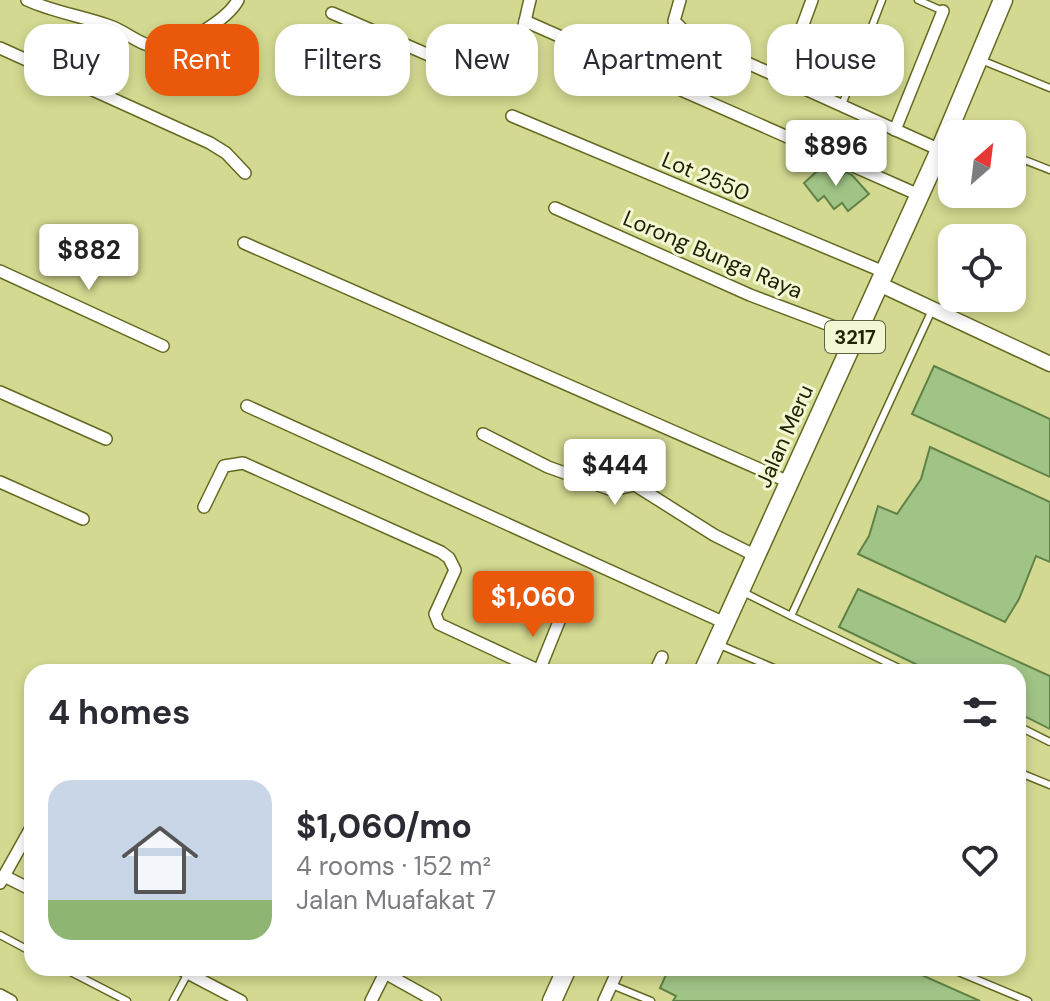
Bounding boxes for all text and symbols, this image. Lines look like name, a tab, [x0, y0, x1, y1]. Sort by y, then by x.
chip: Buy	[24, 24, 129, 96]
chip: Rent	[145, 24, 259, 96]
chip: Filters	[275, 24, 410, 96]
chip: New	[426, 24, 538, 96]
chip: Apartment	[554, 24, 751, 96]
chip: House	[767, 24, 904, 96]
pin: $896	[789, 120, 883, 188]
north arrow	[938, 120, 1026, 208]
map controls	[938, 120, 1026, 312]
text: $896	[804, 129, 868, 163]
street label: Lot 2550	[657, 145, 754, 208]
street label: Lorong Bunga Raya	[619, 204, 807, 305]
pin: $882	[42, 224, 136, 292]
button: locate	[938, 224, 1026, 312]
text: $882	[57, 233, 121, 267]
road number: 3217	[825, 321, 885, 353]
street label: Jalan Meru	[749, 380, 820, 492]
pin: $444	[568, 439, 662, 507]
text: $444	[582, 448, 648, 482]
pin: $1,060	[468, 571, 598, 639]
text: $1,060	[491, 580, 575, 614]
text: 4 homes	[48, 690, 190, 735]
icon: filters	[958, 690, 1002, 734]
text: $1,060/mo	[296, 804, 472, 849]
icon: home	[112, 812, 208, 908]
icon: heart	[958, 838, 1002, 882]
text: 4 rooms · 152 m²	[296, 849, 491, 883]
text: Jalan Muafakat 7	[296, 883, 496, 917]

